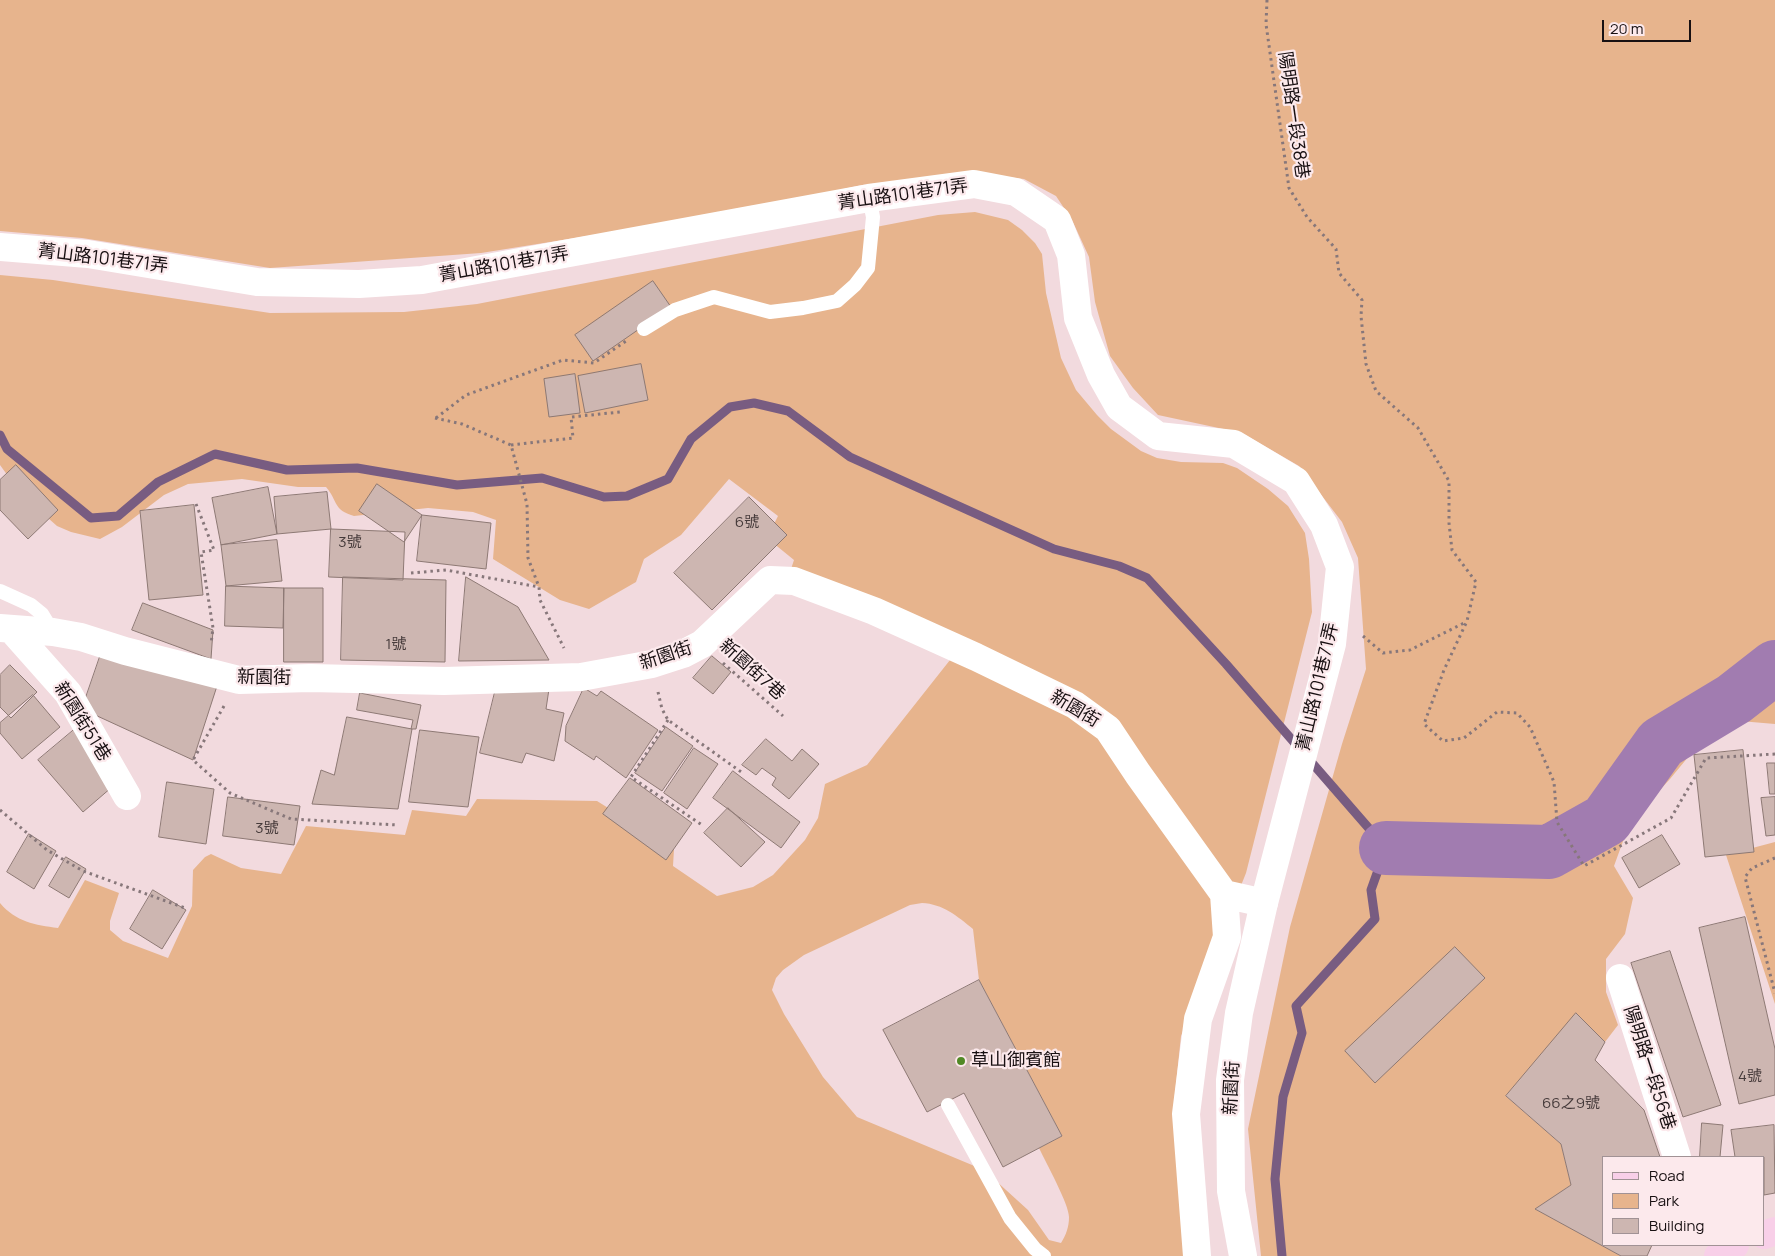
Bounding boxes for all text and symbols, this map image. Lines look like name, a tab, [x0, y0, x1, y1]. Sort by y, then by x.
scale bar	[1605, 10, 1694, 42]
text: 20 m	[1610, 18, 1643, 39]
street label: 陽明路一段38巷	[1273, 50, 1313, 180]
street label: 菁山路101巷71弄	[837, 175, 969, 215]
street label: 菁山路101巷71弄	[37, 240, 169, 278]
street label: 菁山路101巷71弄	[438, 243, 570, 287]
house number: 6號	[735, 514, 759, 532]
house number: 3號	[338, 534, 362, 552]
street label: 菁山路101巷71弄	[1293, 621, 1343, 753]
street label: 新園街7巷	[715, 635, 789, 705]
house number: 1號	[386, 636, 406, 654]
street label: 新園街	[637, 637, 695, 675]
street label: 新園街	[237, 667, 291, 689]
street label: 新園街51巷	[49, 678, 115, 766]
street label: 新園街	[1046, 686, 1104, 732]
house number: 3號	[255, 820, 279, 838]
street label: 陽明路一段56巷	[1619, 1003, 1679, 1133]
place label: 草山御賓館	[971, 1050, 1061, 1072]
marker: 草山御賓館	[955, 1055, 967, 1067]
street label: 新園街	[1220, 1060, 1244, 1116]
house number: 4號	[1738, 1068, 1762, 1086]
house number: 66之9號	[1542, 1095, 1600, 1113]
legend	[1602, 1156, 1765, 1246]
text: Road	[1649, 1165, 1685, 1186]
text: Park	[1649, 1190, 1679, 1211]
text: Building	[1649, 1215, 1704, 1236]

